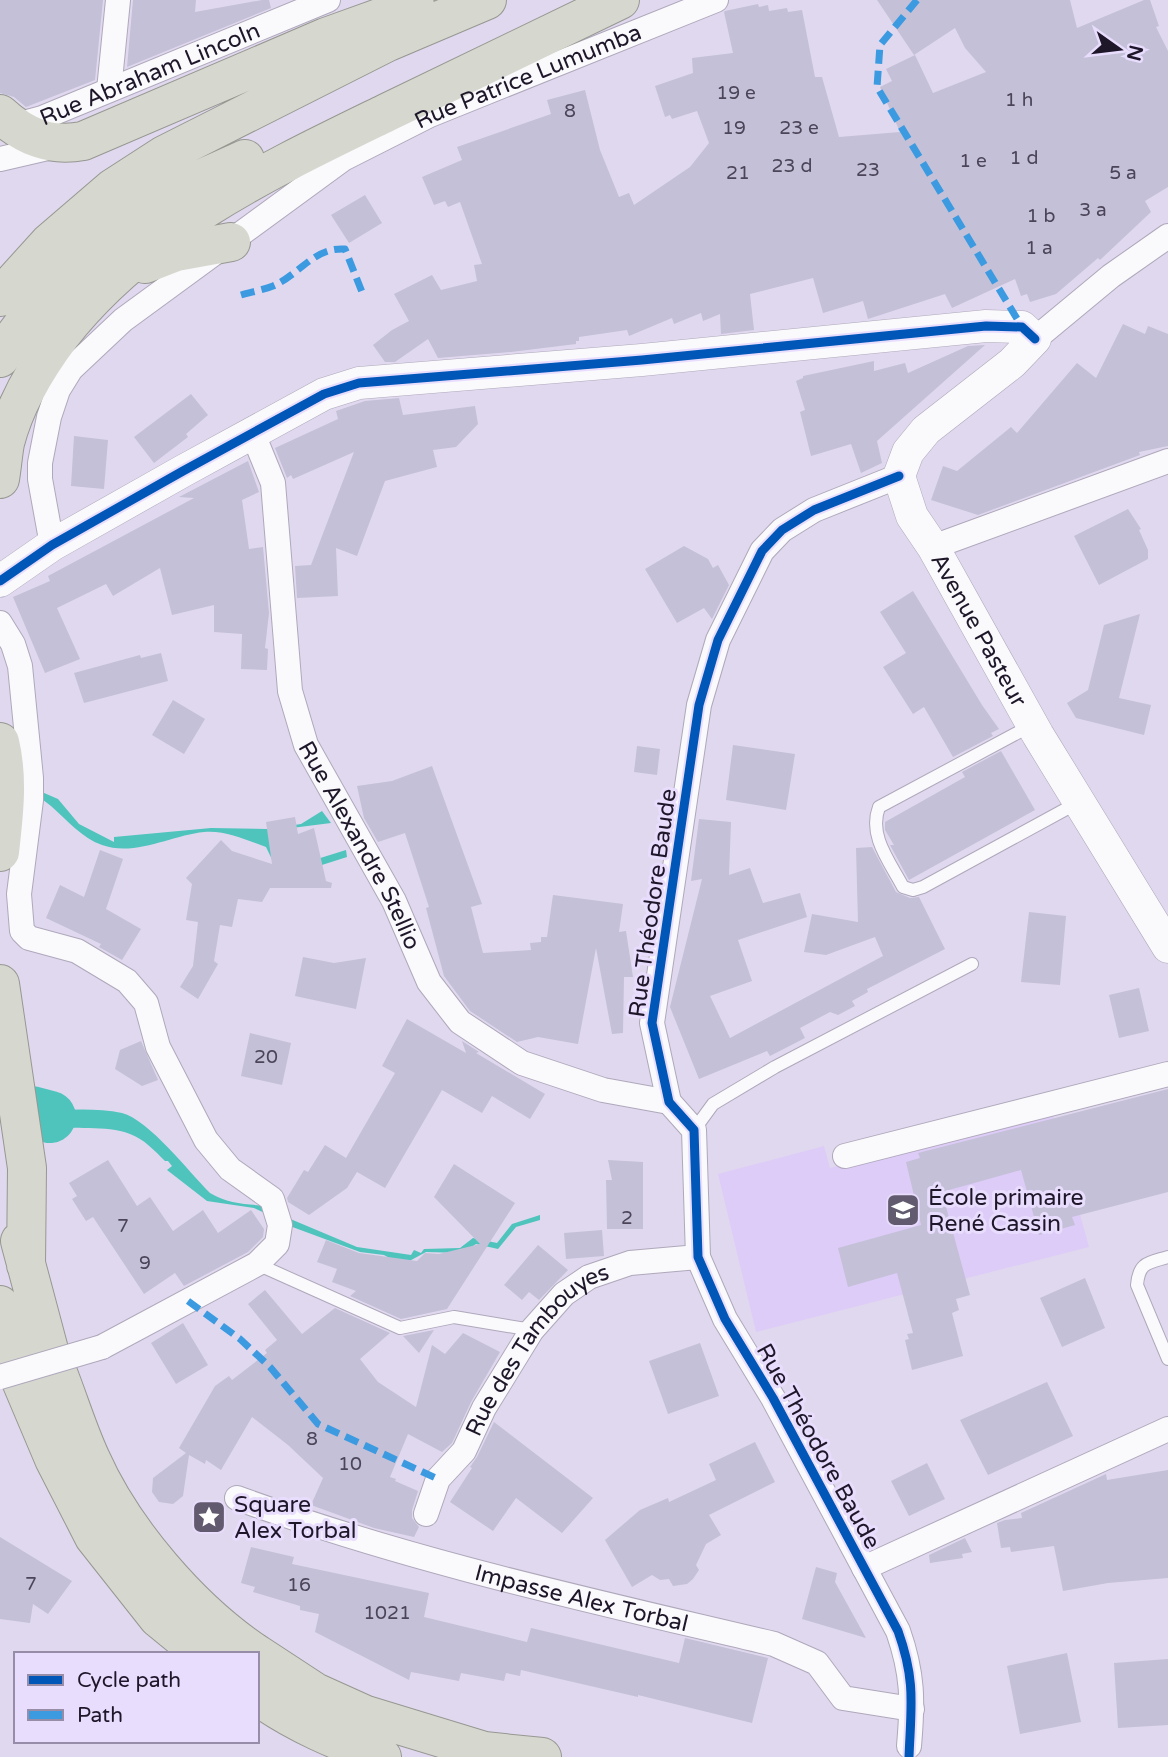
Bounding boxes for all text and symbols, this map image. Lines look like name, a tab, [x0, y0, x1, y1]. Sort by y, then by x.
north arrow	[1084, 14, 1154, 84]
street label: Rue Abraham Lincoln	[36, 17, 264, 132]
street label: Rue Patrice Lumumba	[410, 18, 646, 136]
text: N	[1122, 43, 1147, 63]
house number: 19 e	[716, 82, 756, 104]
house number: 1 h	[1005, 89, 1033, 111]
house number: 8	[564, 100, 576, 122]
house number: 19	[722, 117, 746, 139]
house number: 23 e	[779, 117, 819, 139]
house number: 1 d	[1010, 147, 1038, 169]
house number: 1 e	[959, 150, 987, 172]
house number: 23 d	[772, 155, 812, 177]
house number: 23	[856, 159, 880, 181]
house number: 21	[726, 162, 750, 184]
house number: 5 a	[1109, 162, 1137, 184]
house number: 3 a	[1079, 199, 1107, 221]
house number: 1 b	[1027, 205, 1055, 227]
house number: 1 a	[1025, 237, 1053, 259]
street label: Avenue Pasteur	[924, 549, 1033, 712]
street label: Rue Alexandre Stellio	[292, 736, 426, 954]
street label: Rue Théodore Baude	[623, 787, 683, 1019]
house number: 20	[254, 1046, 278, 1068]
place label: École primaire René Cassin	[928, 1184, 1084, 1238]
school or university icon: École primaire René Cassin	[884, 1191, 922, 1229]
house number: 2	[621, 1207, 633, 1229]
house number: 7	[117, 1215, 129, 1237]
house number: 9	[139, 1252, 151, 1274]
street label: Rue des Tambouyes	[460, 1258, 613, 1441]
street label: Rue Théodore Baude	[750, 1339, 886, 1554]
house number: 8	[306, 1428, 318, 1450]
house number: 10	[338, 1453, 362, 1475]
place label: Square Alex Torbal	[234, 1491, 357, 1545]
place icon: Square Alex Torbal	[190, 1498, 228, 1536]
street label: Impasse Alex Torbal	[472, 1559, 691, 1638]
house number: 7	[25, 1573, 37, 1595]
house number: 16	[287, 1574, 311, 1596]
house number: 1021	[363, 1602, 411, 1624]
legend	[14, 1652, 259, 1743]
text: Cycle path	[77, 1668, 181, 1693]
text: Path	[77, 1703, 123, 1728]

